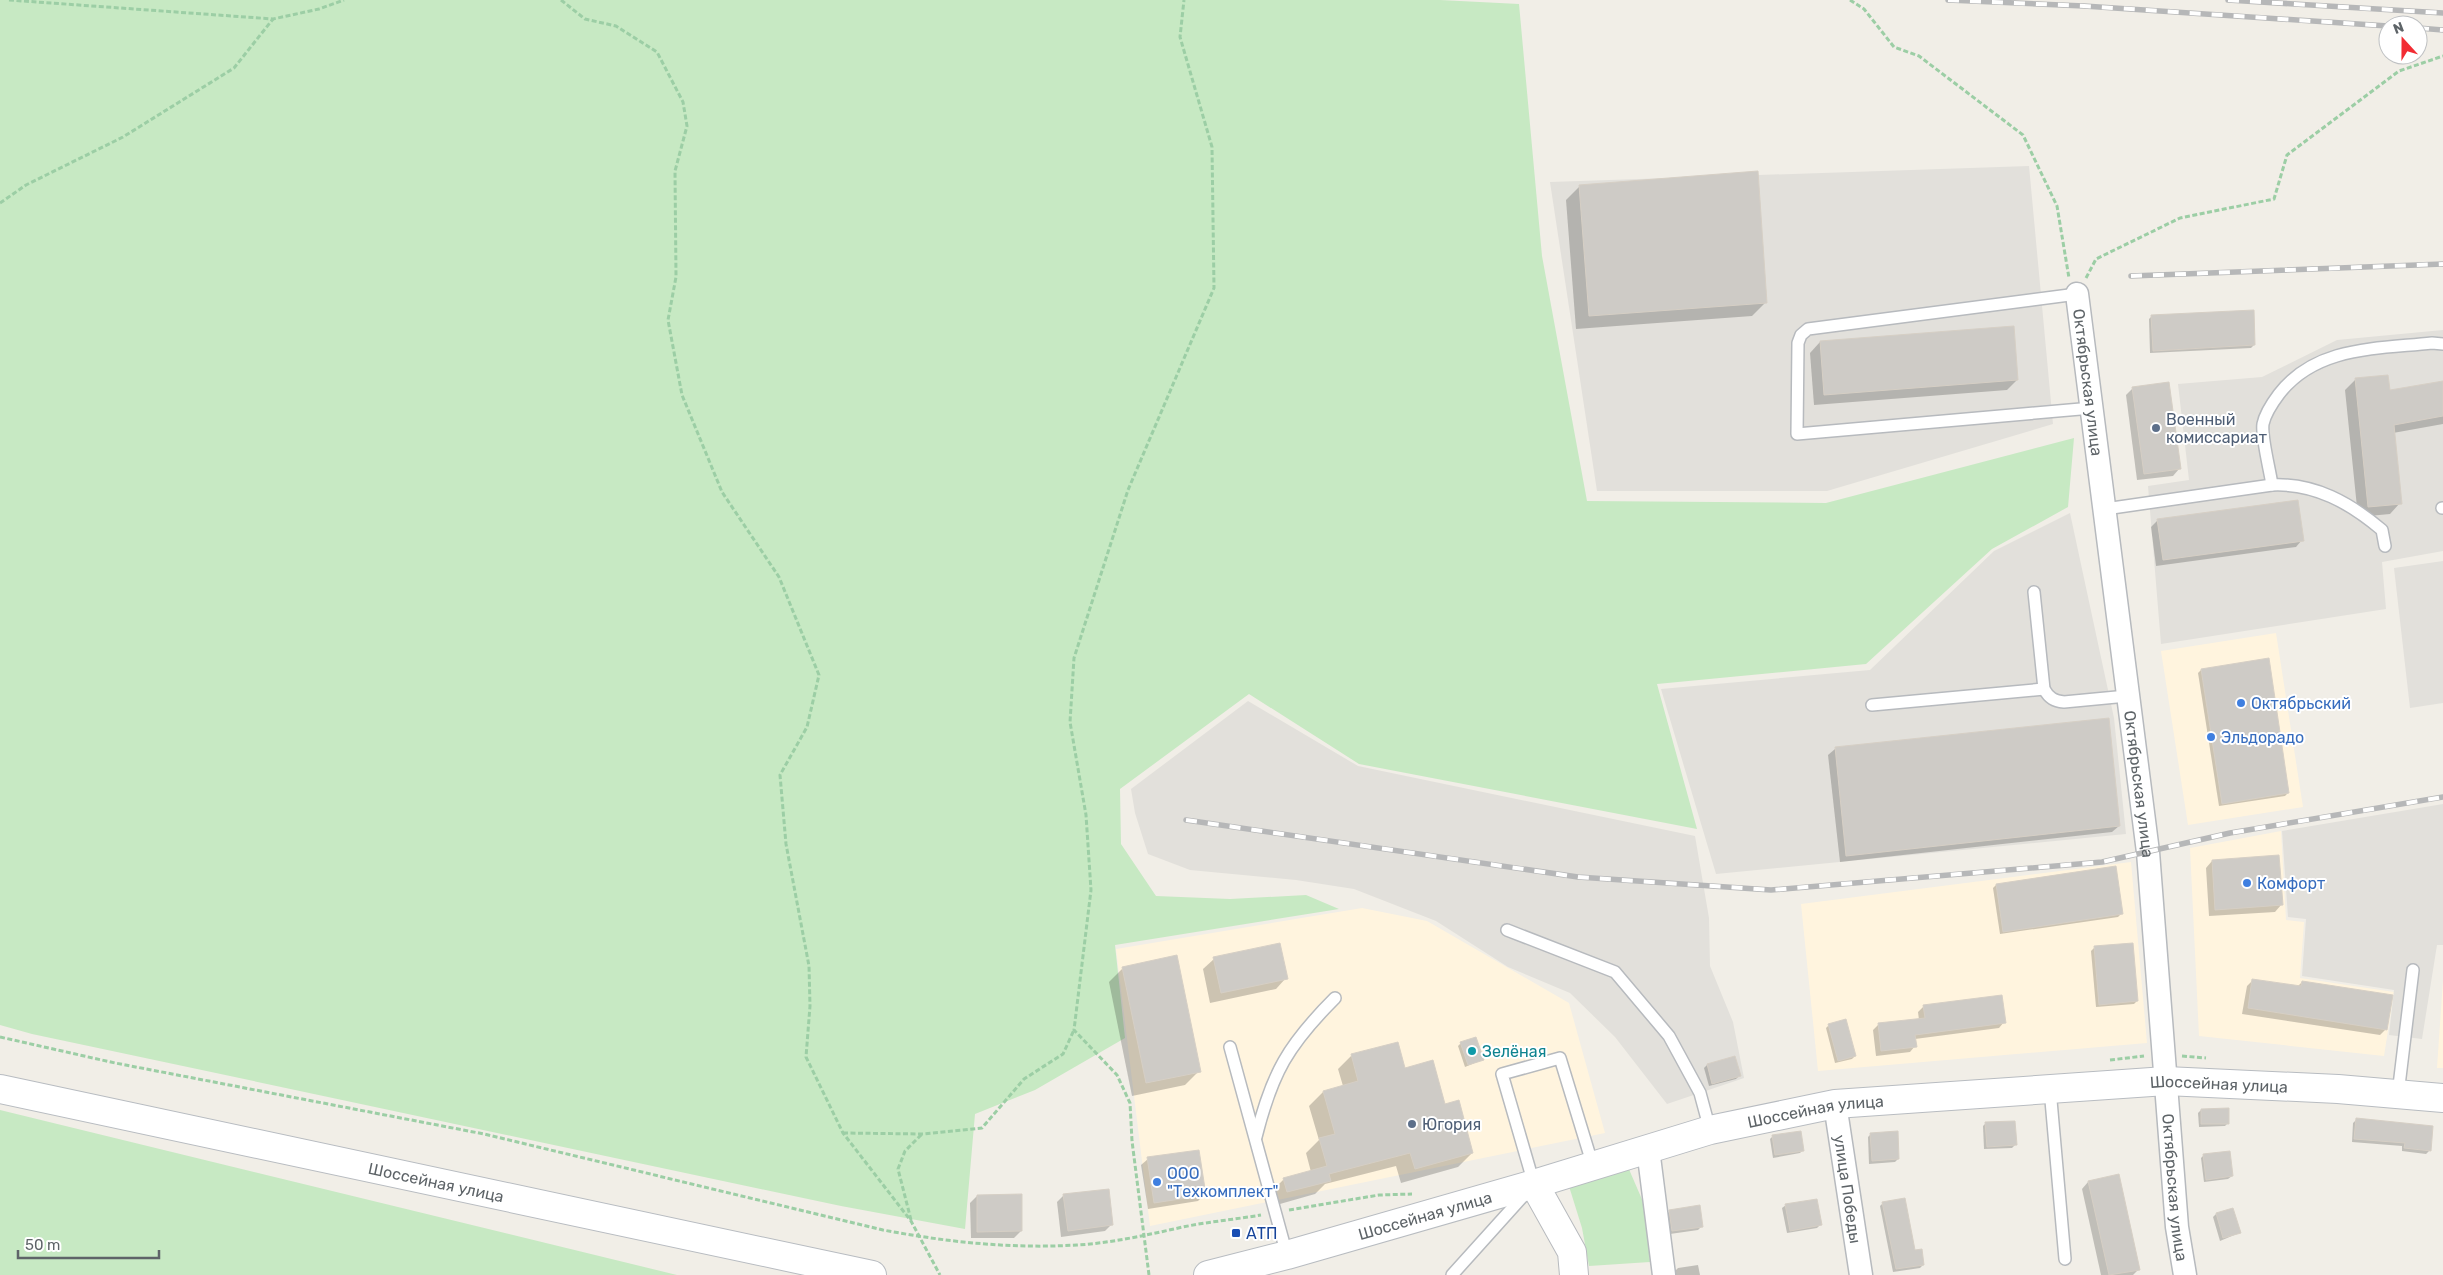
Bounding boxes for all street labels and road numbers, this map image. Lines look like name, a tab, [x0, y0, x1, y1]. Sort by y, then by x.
street label: Октябрьская улица	[2069, 308, 2107, 457]
street label: Октябрьская улица	[2120, 709, 2157, 858]
street label: Шоссейная улица	[2149, 1072, 2288, 1097]
street label: Шоссейная улица	[1746, 1092, 1884, 1132]
street label: Октябрьская улица	[2158, 1113, 2192, 1263]
street label: улица Победы	[1830, 1133, 1865, 1245]
street label: Шоссейная улица	[367, 1159, 506, 1206]
street label: Шоссейная улица	[1356, 1188, 1494, 1244]

